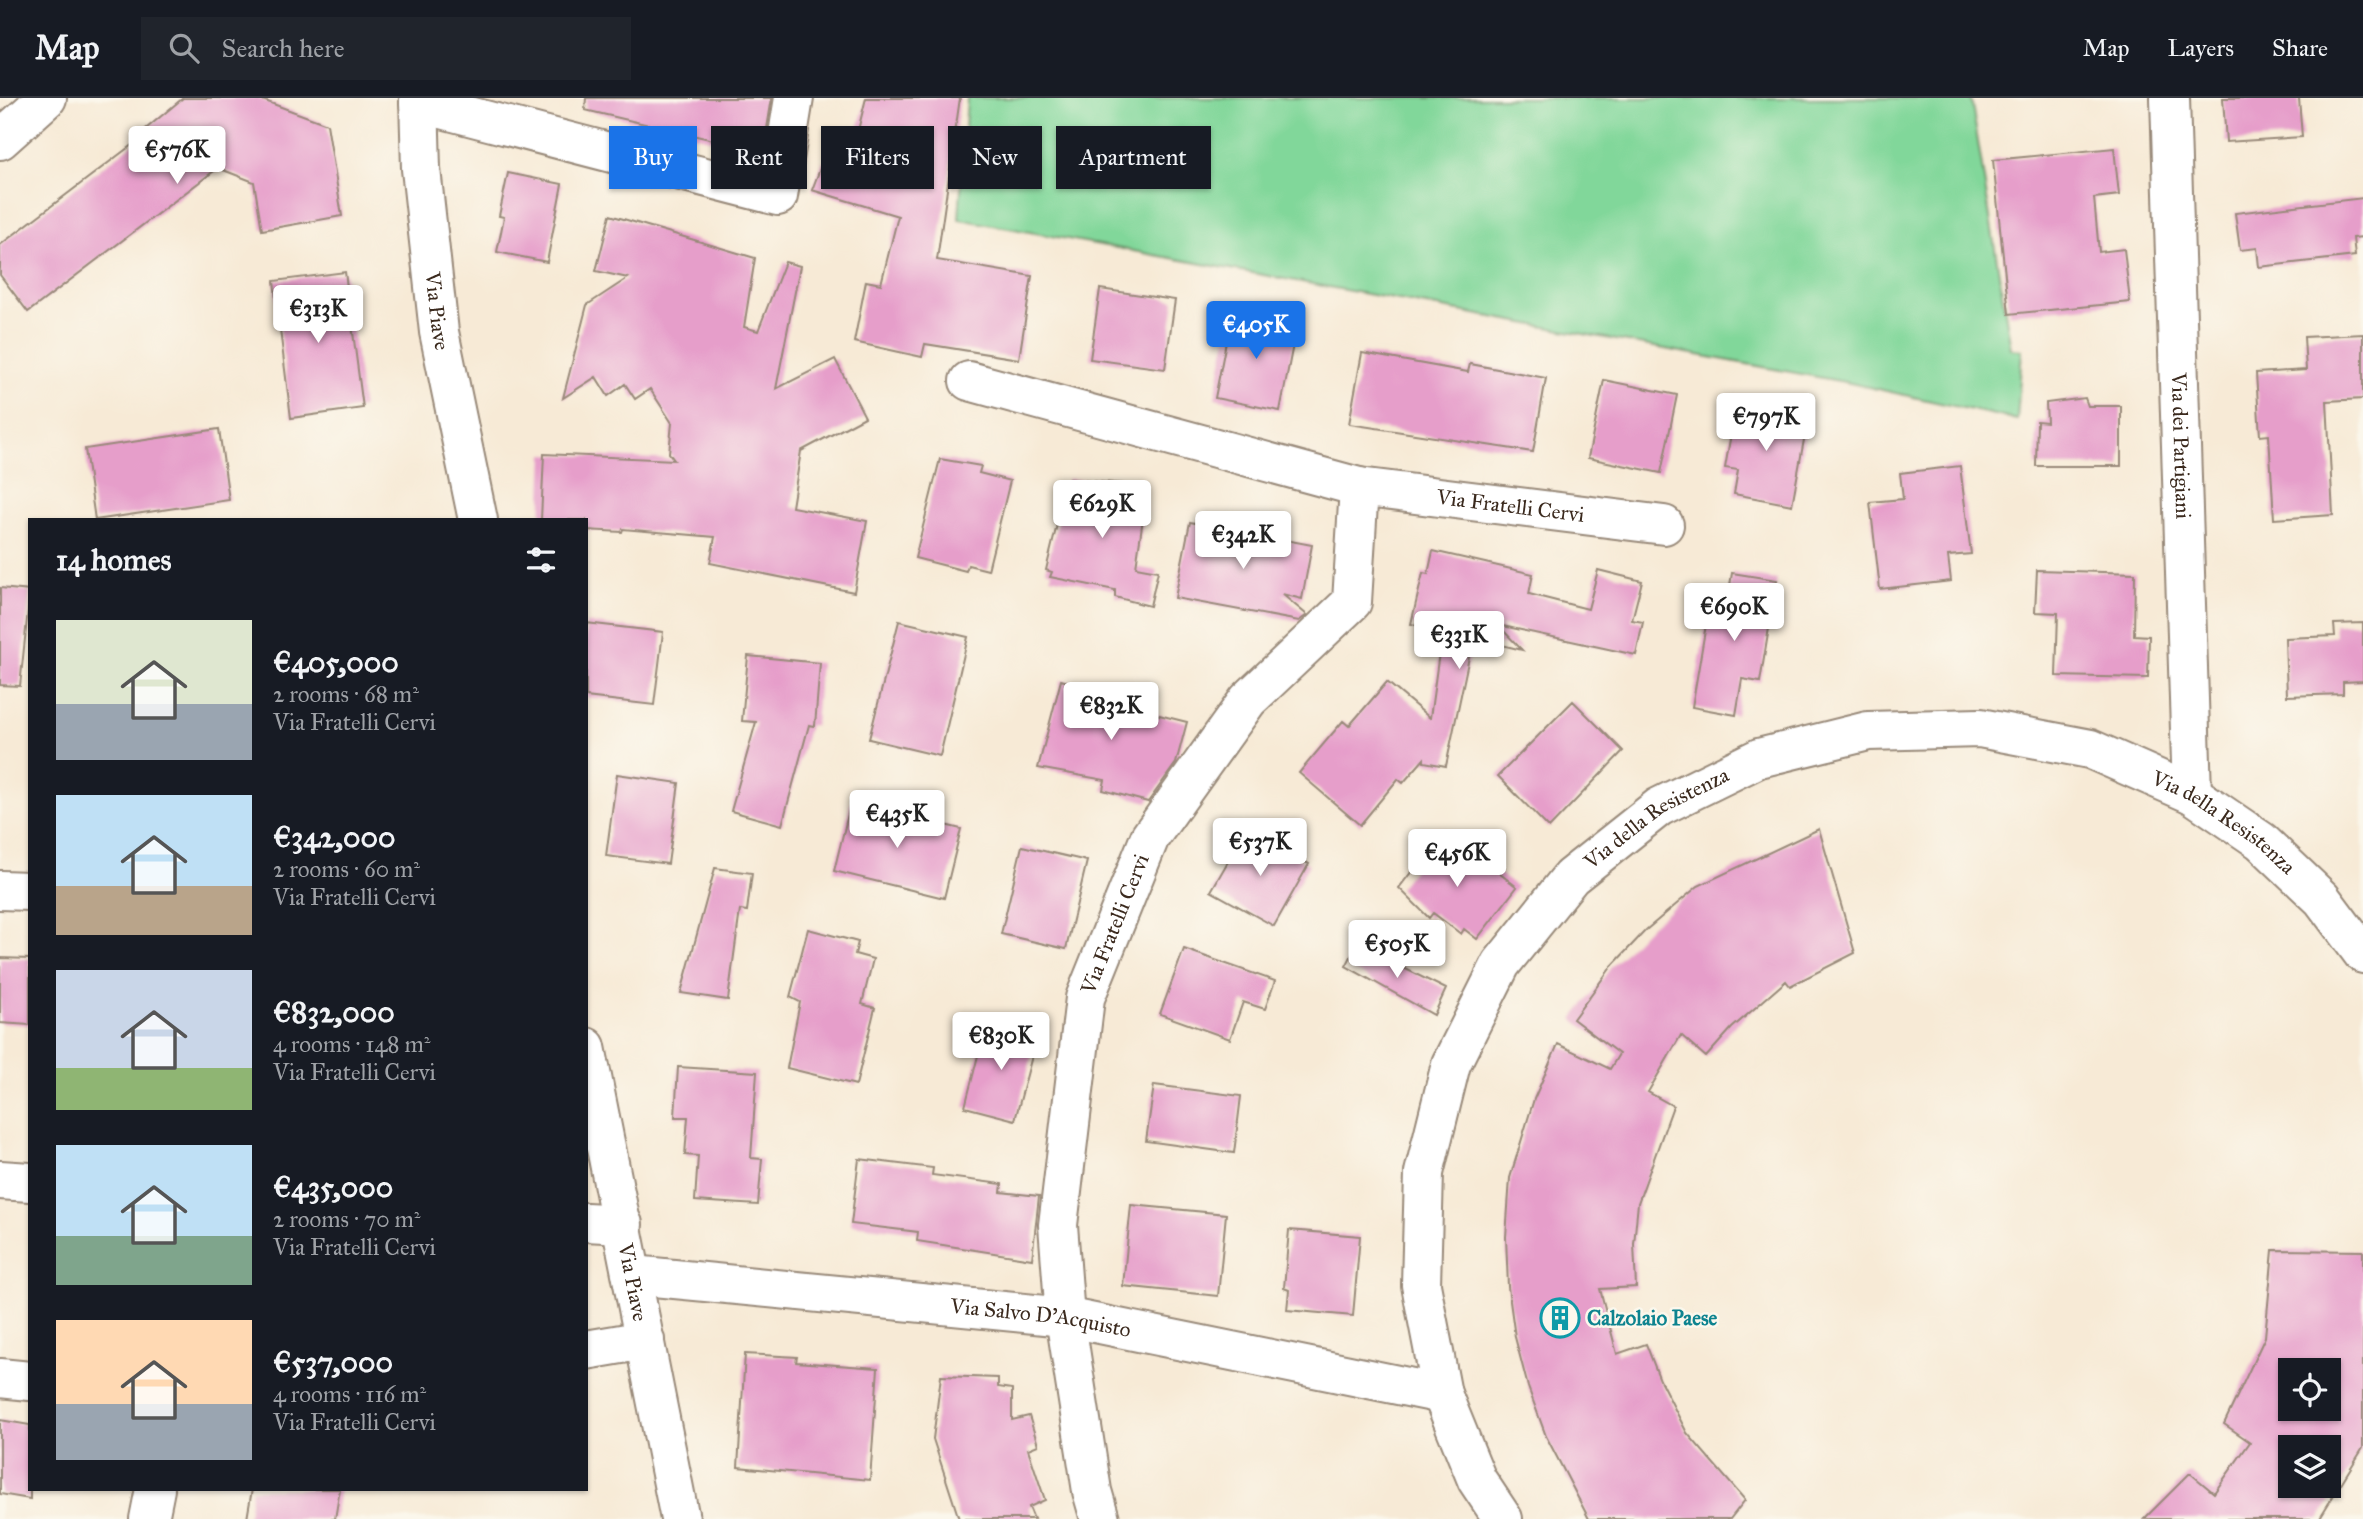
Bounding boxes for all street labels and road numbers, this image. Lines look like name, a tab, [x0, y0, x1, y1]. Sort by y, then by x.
street label: Via Piave	[419, 269, 456, 353]
street label: Via dei Partigiani	[2166, 371, 2196, 520]
street label: Via Fratelli Cervi	[1434, 484, 1586, 528]
street label: Via della Resistenza	[1578, 762, 1733, 875]
street label: Via della Resistenza	[2147, 765, 2301, 880]
street label: Via Fratelli Cervi	[1075, 850, 1155, 999]
street label: Via Piave	[612, 1240, 653, 1324]
street label: Via Salvo D'Acquisto	[948, 1293, 1134, 1343]

